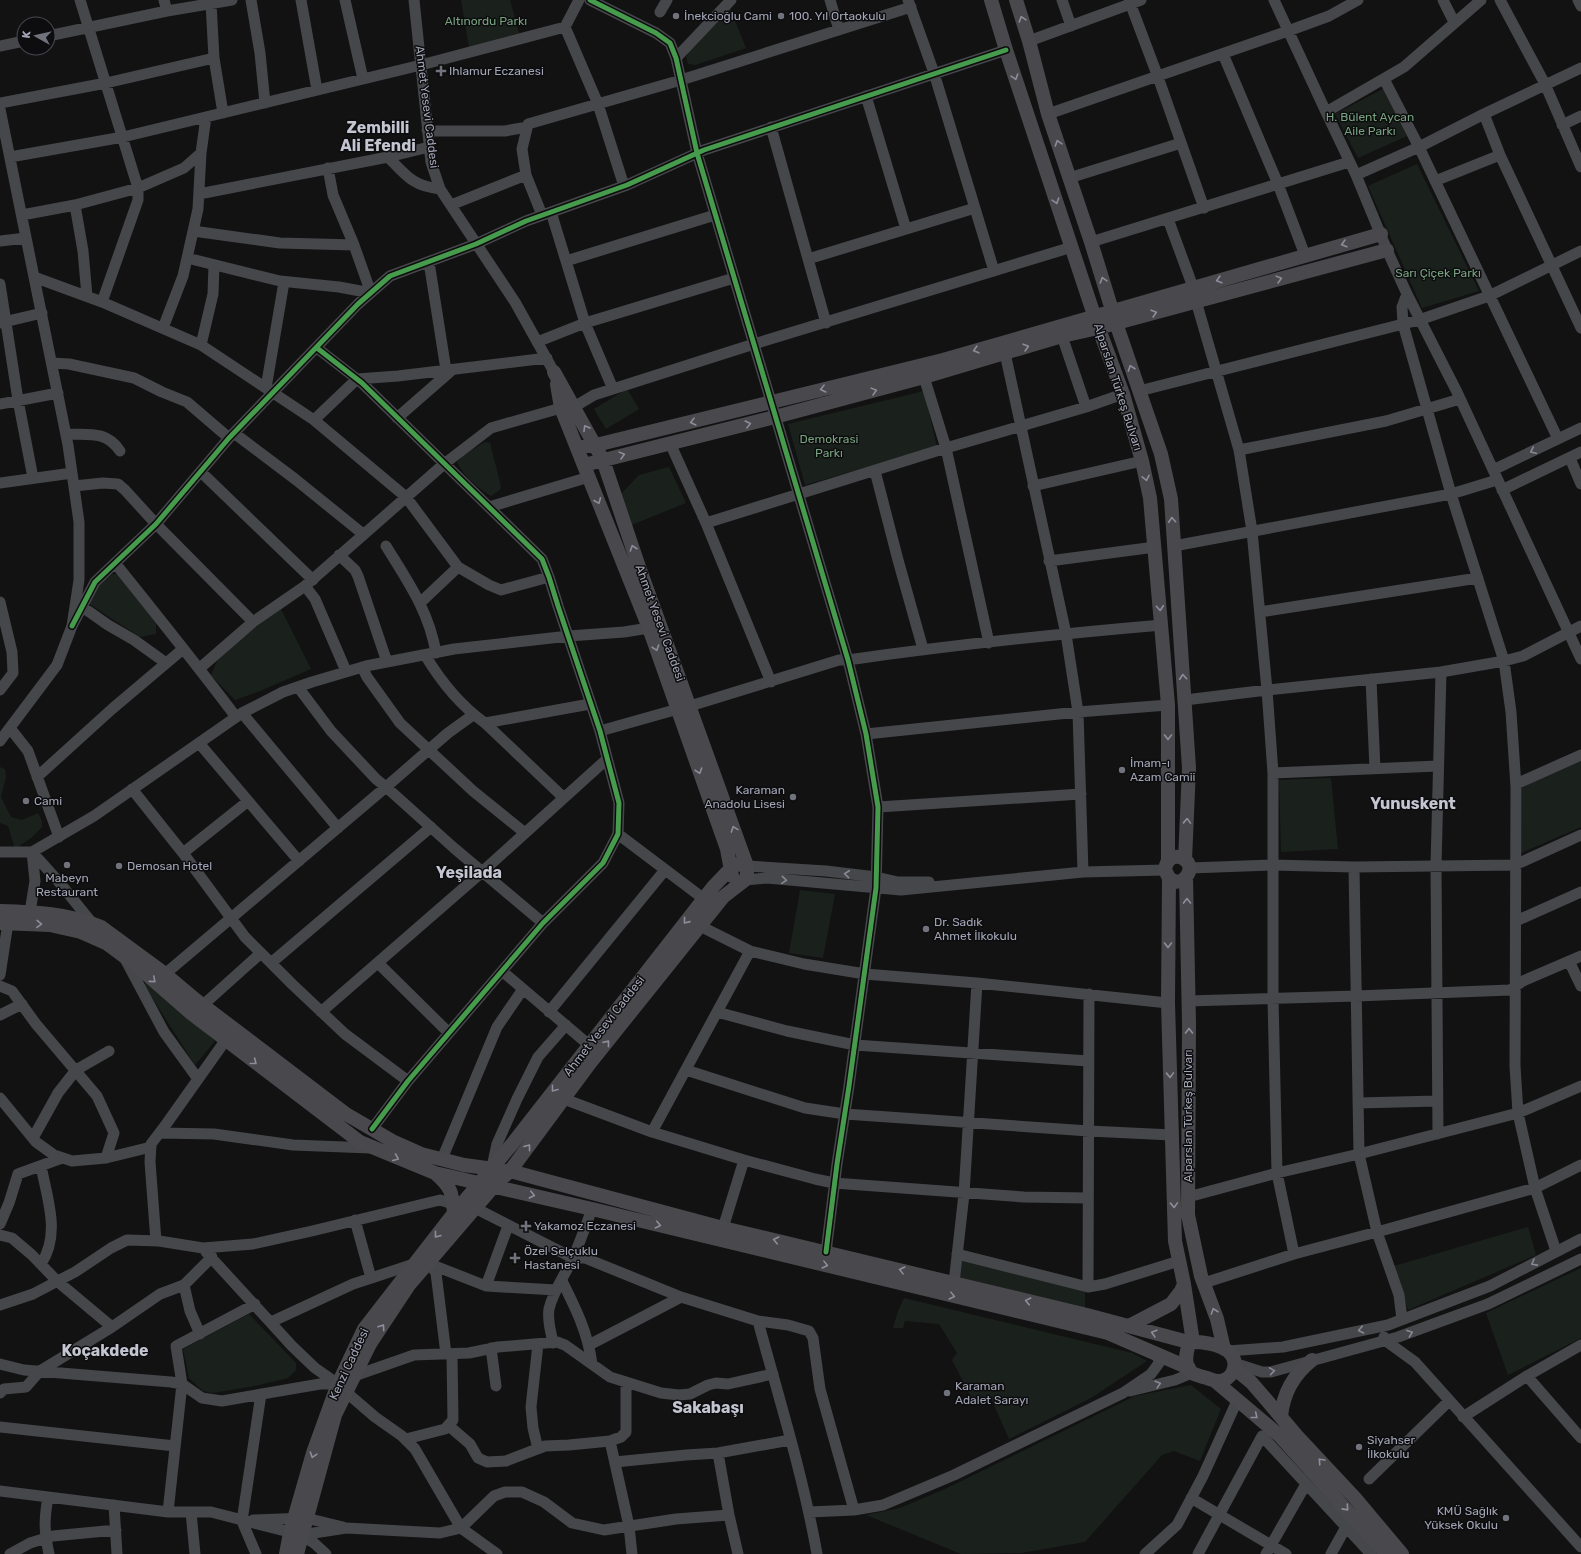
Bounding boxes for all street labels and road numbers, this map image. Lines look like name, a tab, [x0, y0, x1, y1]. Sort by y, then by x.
street label: Ahmet Yesevi Caddesi	[413, 45, 441, 169]
street label: Alparslan Türkeş Bulvarı	[1091, 322, 1145, 452]
street label: Ahmet Yesevi Caddesi	[632, 563, 688, 683]
street label: Ahmet Yesevi Caddesi	[561, 973, 647, 1079]
street label: Alparslan Türkeş Bulvarı	[1181, 1049, 1195, 1182]
street label: Kenzi Caddesi	[326, 1326, 372, 1402]

